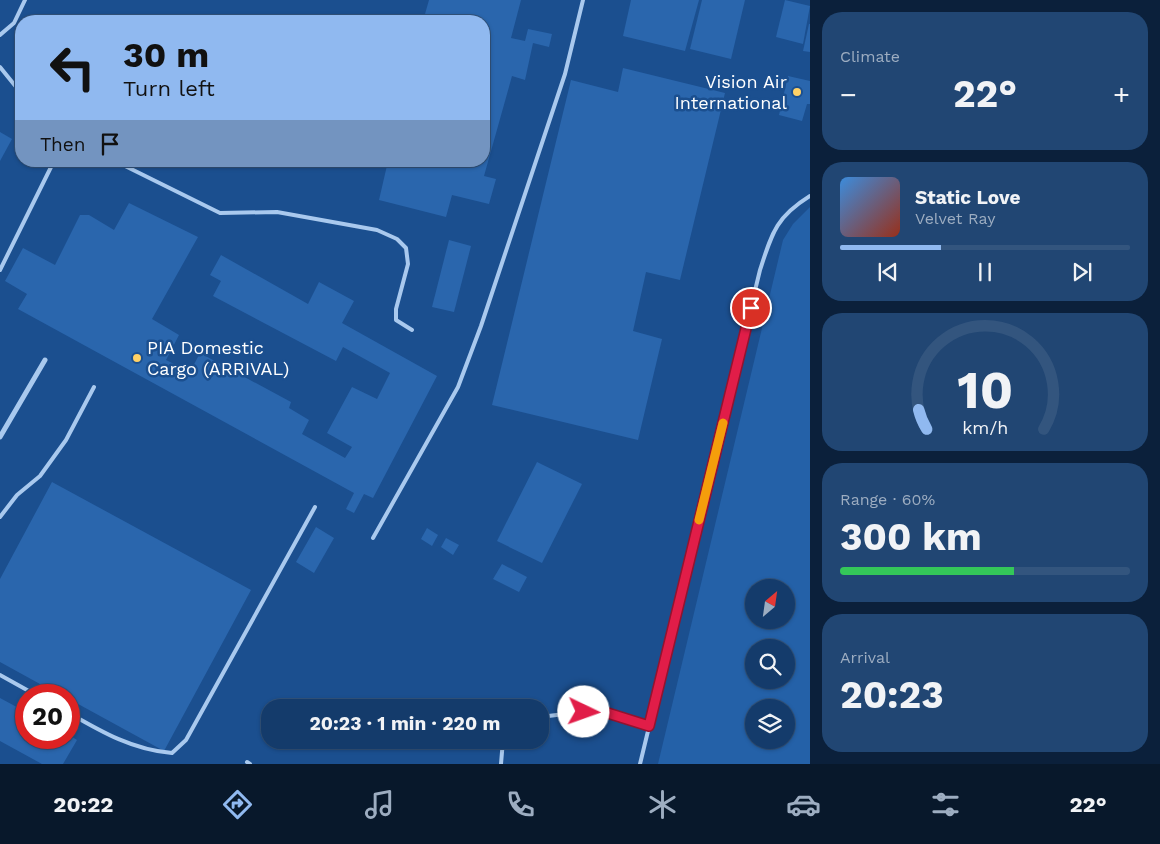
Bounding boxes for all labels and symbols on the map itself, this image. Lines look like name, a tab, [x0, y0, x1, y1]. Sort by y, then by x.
place label: Vision Air International	[675, 71, 787, 113]
marker: Vision Air International	[791, 86, 803, 98]
pin	[730, 287, 772, 329]
place label: PIA Domestic Cargo (ARRIVAL)	[147, 337, 289, 379]
marker: PIA Domestic Cargo (ARRIVAL)	[131, 352, 143, 364]
north arrow	[745, 579, 795, 629]
speed limit sign: 20	[15, 684, 80, 749]
position arrow	[557, 685, 609, 737]

